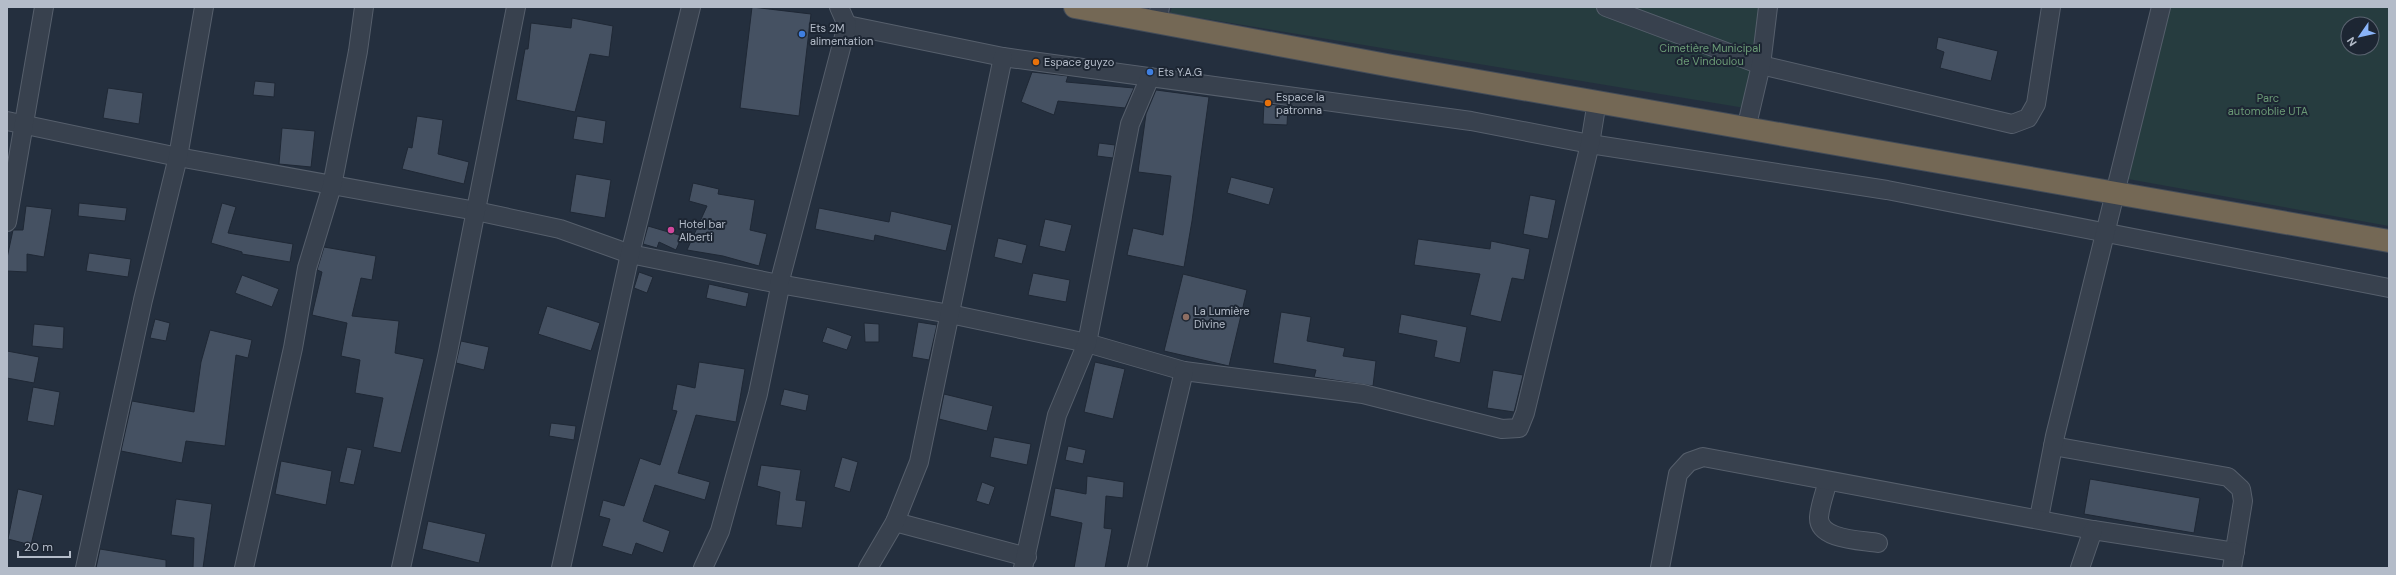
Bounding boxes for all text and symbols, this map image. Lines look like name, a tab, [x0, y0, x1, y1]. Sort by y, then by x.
north arrow	[2340, 16, 2380, 56]
place label: Ets 2M alimentation	[810, 21, 873, 48]
marker: Ets 2M alimentation	[797, 29, 807, 39]
text: N	[2344, 34, 2360, 49]
park label: Cimetière Municipal de Vindoulou	[1659, 41, 1761, 68]
place label: Espace guyzo	[1044, 55, 1114, 69]
marker: Espace guyzo	[1031, 57, 1041, 67]
place label: Ets Y.A.G	[1158, 65, 1202, 79]
marker: Ets Y.A.G	[1145, 67, 1155, 77]
place label: Espace la patronna	[1276, 90, 1325, 117]
park label: Parc automoblie UTA	[2228, 91, 2308, 118]
marker: Espace la patronna	[1263, 98, 1273, 108]
place label: Hotel bar Alberti	[679, 217, 726, 244]
marker: Hotel bar Alberti	[666, 225, 676, 235]
place label: La Lumière Divine	[1194, 304, 1250, 331]
marker: La Lumière Divine	[1181, 312, 1191, 322]
scale bar	[18, 533, 70, 559]
text: 20 m	[24, 539, 53, 555]

